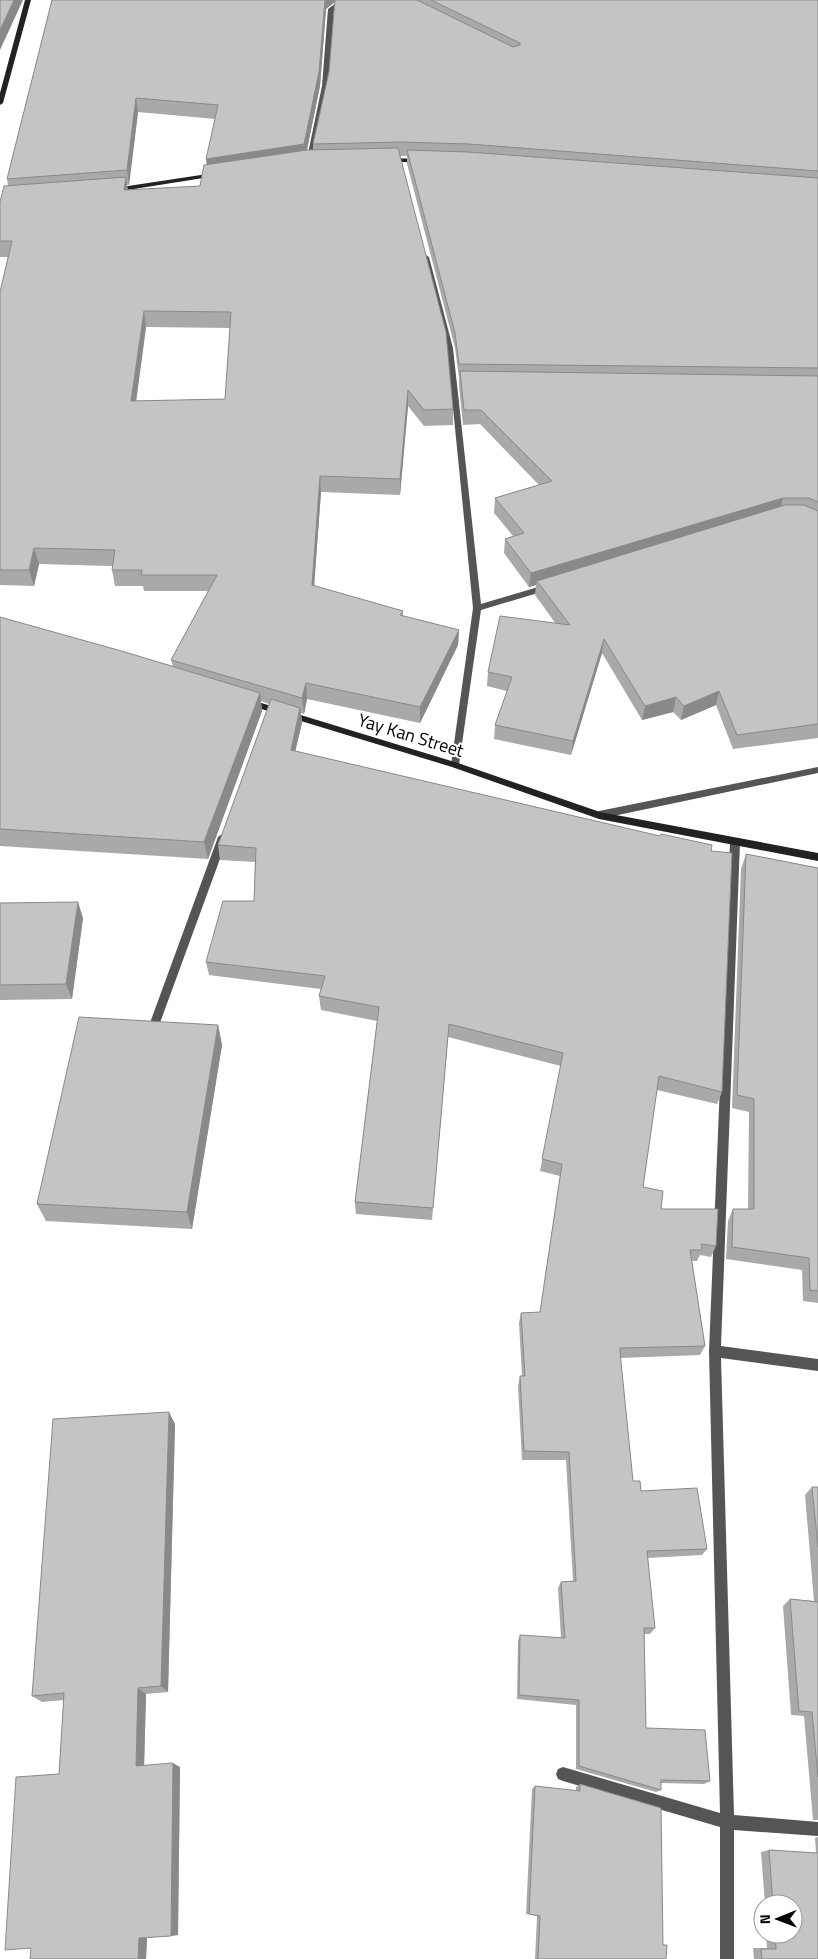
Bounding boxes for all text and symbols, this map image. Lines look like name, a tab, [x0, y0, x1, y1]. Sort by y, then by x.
street label: Yay Kan Street	[355, 706, 468, 764]
north arrow	[753, 1894, 803, 1944]
text: N	[754, 1914, 775, 1924]

